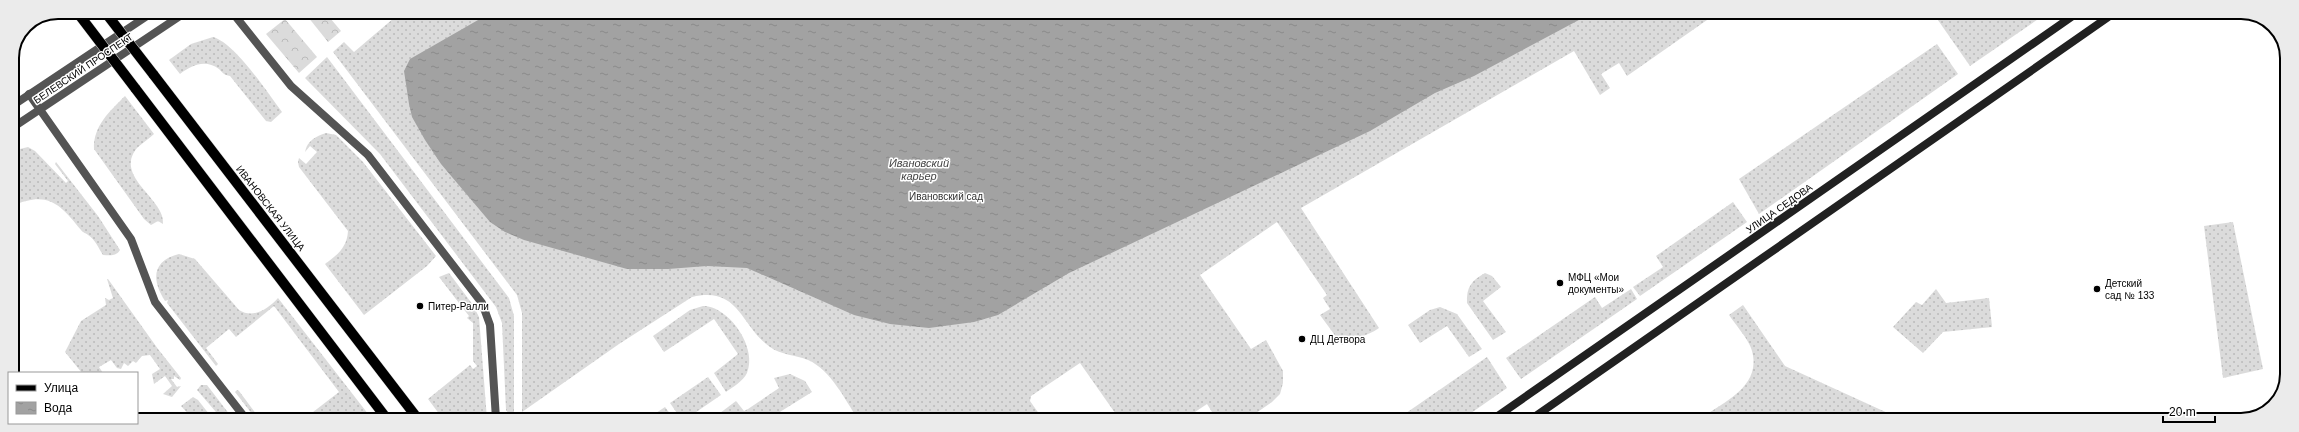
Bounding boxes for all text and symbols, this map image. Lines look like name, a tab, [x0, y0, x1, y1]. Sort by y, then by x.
street label: БЕЛЕВСКИЙ ПРОСПЕКТ	[31, 30, 135, 106]
water label: Ивановский карьер	[889, 157, 949, 182]
street label: ИВАНОВСКАЯ УЛИЦА	[234, 164, 307, 253]
street label: УЛИЦА СЕДОВА	[1744, 181, 1815, 235]
park label: Ивановский сад	[909, 191, 983, 202]
place label: МФЦ «Мои документы»	[1568, 272, 1624, 295]
marker: МФЦ «Мои документы»	[1555, 278, 1565, 288]
place label: Детский сад № 133	[2105, 278, 2155, 301]
marker: Детский сад № 133	[2092, 284, 2102, 294]
marker: Питер-Ралли	[415, 301, 425, 311]
place label: Питер-Ралли	[428, 301, 489, 312]
marker: ДЦ Детвора	[1297, 334, 1307, 344]
place label: ДЦ Детвора	[1310, 334, 1366, 345]
legend	[8, 372, 138, 424]
text: Улица	[44, 381, 78, 395]
scale bar	[2163, 398, 2215, 424]
text: Вода	[44, 401, 72, 415]
text: 20 m	[2169, 405, 2196, 419]

